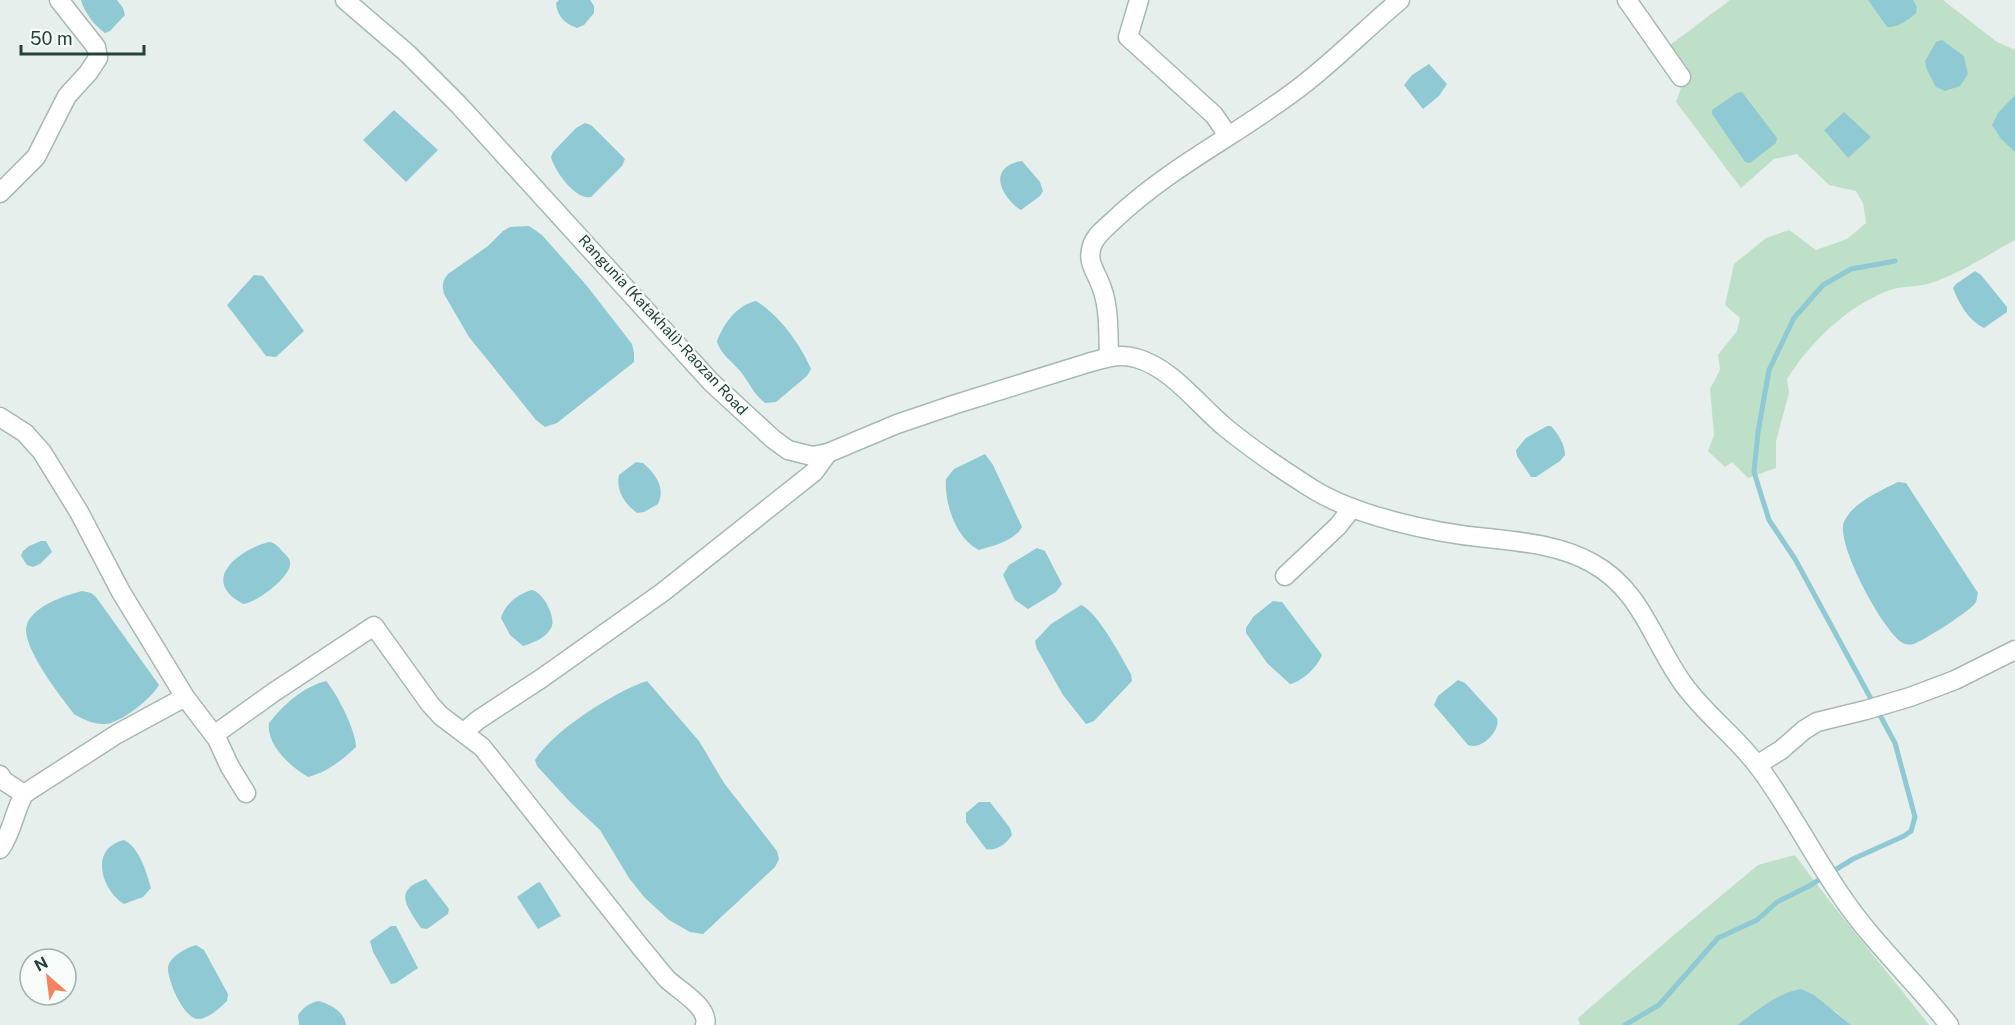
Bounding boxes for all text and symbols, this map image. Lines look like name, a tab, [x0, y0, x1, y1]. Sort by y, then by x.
scale bar	[21, 18, 144, 56]
text: 50 m	[30, 28, 73, 49]
street label: Rangunia (Katakhali)-Raozan Road	[575, 231, 751, 418]
north arrow	[18, 947, 78, 1007]
text: N	[31, 953, 51, 976]

